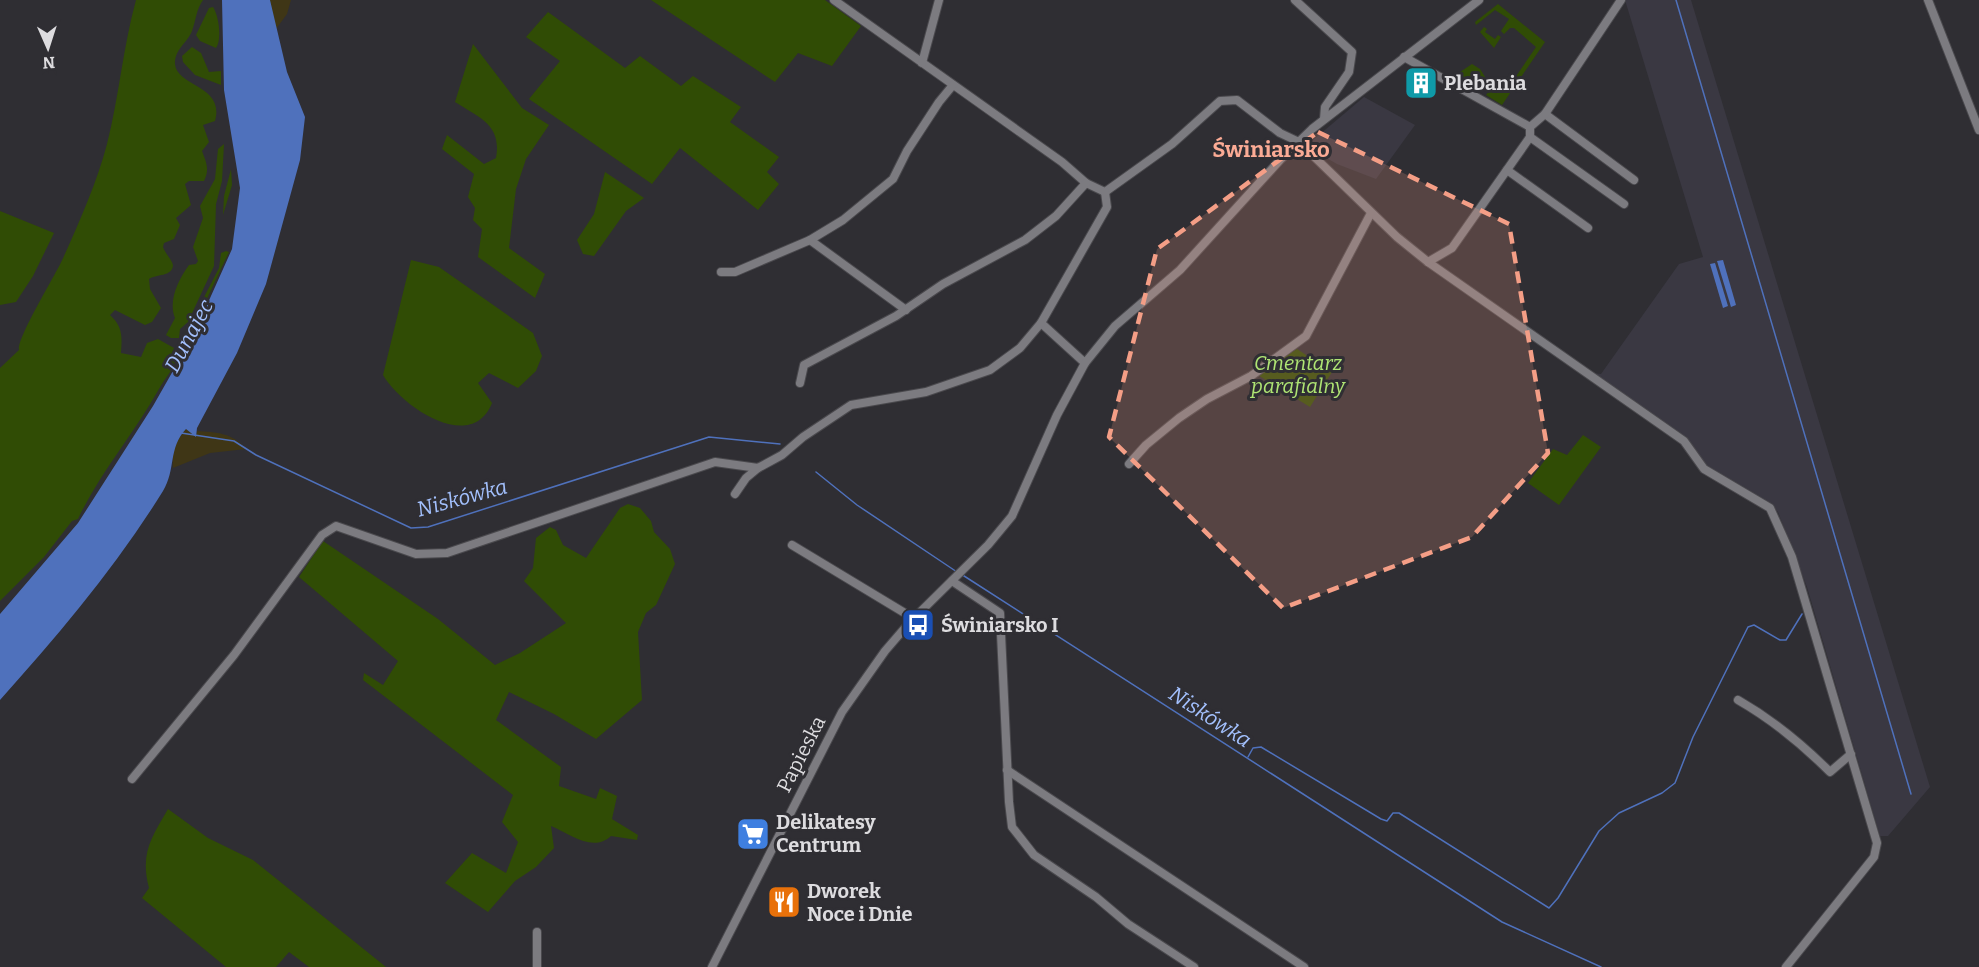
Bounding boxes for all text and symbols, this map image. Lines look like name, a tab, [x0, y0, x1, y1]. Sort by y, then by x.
north arrow	[18, 18, 78, 78]
text: N	[42, 53, 55, 72]
building icon: Plebania	[1403, 65, 1439, 101]
place label: Plebania	[1444, 71, 1527, 95]
district label: Świniarsko	[1212, 136, 1330, 163]
water label: Dunajec	[159, 295, 219, 377]
park label: Cmentarz parafialny	[1249, 351, 1347, 398]
water label: Niskówka	[414, 473, 510, 523]
bus stop icon: Świniarsko I	[900, 607, 936, 643]
place label: Świniarsko I	[941, 613, 1058, 637]
water label: Niskówka	[1164, 681, 1256, 753]
street label: Papieska	[772, 712, 830, 796]
place label: Delikatesy Centrum	[776, 810, 876, 857]
supermarket icon: Delikatesy Centrum	[735, 816, 771, 852]
place label: Dworek Noce i Dnie	[807, 879, 913, 926]
restaurant icon: Dworek Noce i Dnie	[766, 884, 802, 920]

